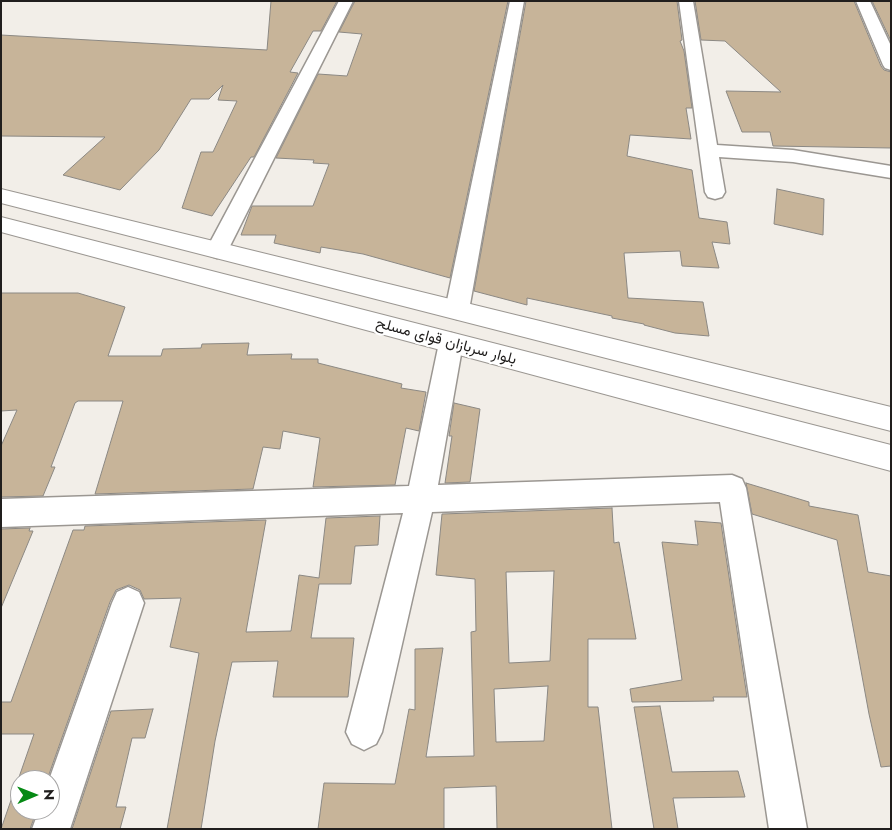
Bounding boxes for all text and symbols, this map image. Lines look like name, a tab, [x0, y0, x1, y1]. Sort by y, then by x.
street label: بلوار سربازان قوای مسلح	[374, 315, 518, 369]
north arrow	[10, 770, 60, 820]
text: N	[39, 789, 59, 800]

